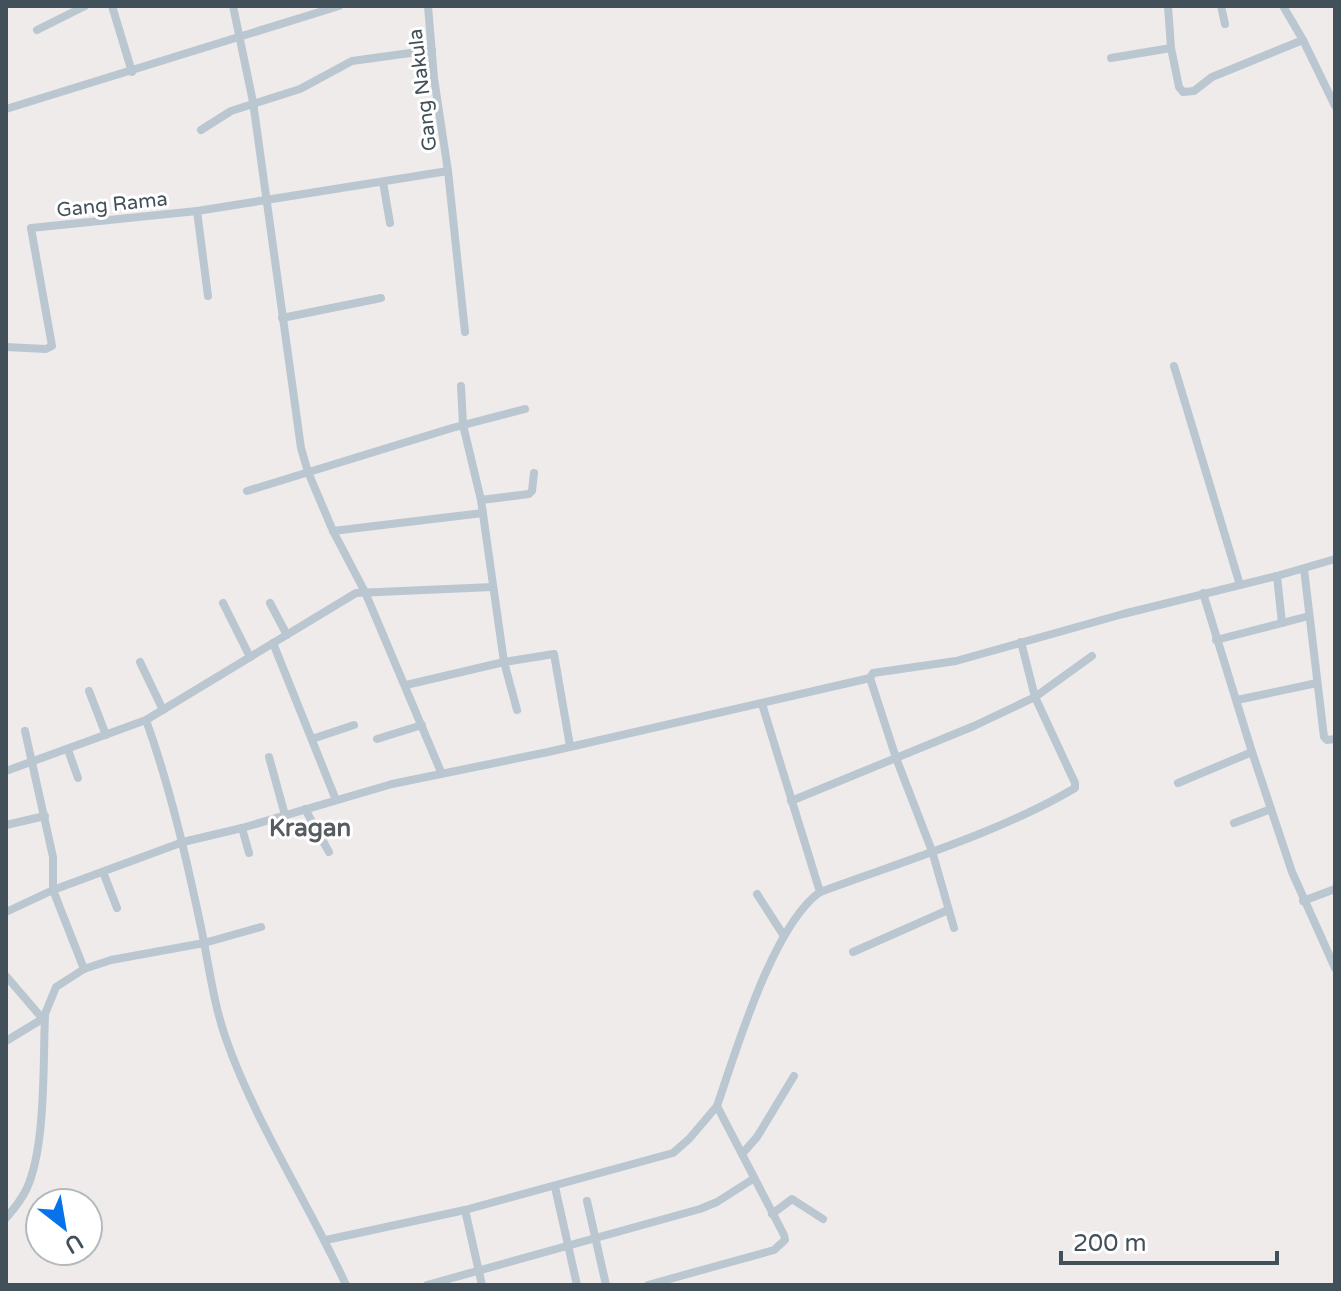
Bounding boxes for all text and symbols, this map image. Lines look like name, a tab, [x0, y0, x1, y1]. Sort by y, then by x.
street label: Gang Nakula	[404, 27, 442, 152]
street label: Gang Rama	[55, 187, 169, 223]
district label: Kragan	[269, 814, 351, 843]
north arrow	[24, 1187, 104, 1267]
scale bar	[1061, 1215, 1277, 1265]
text: U	[60, 1228, 88, 1259]
text: 200 m	[1073, 1229, 1147, 1258]

